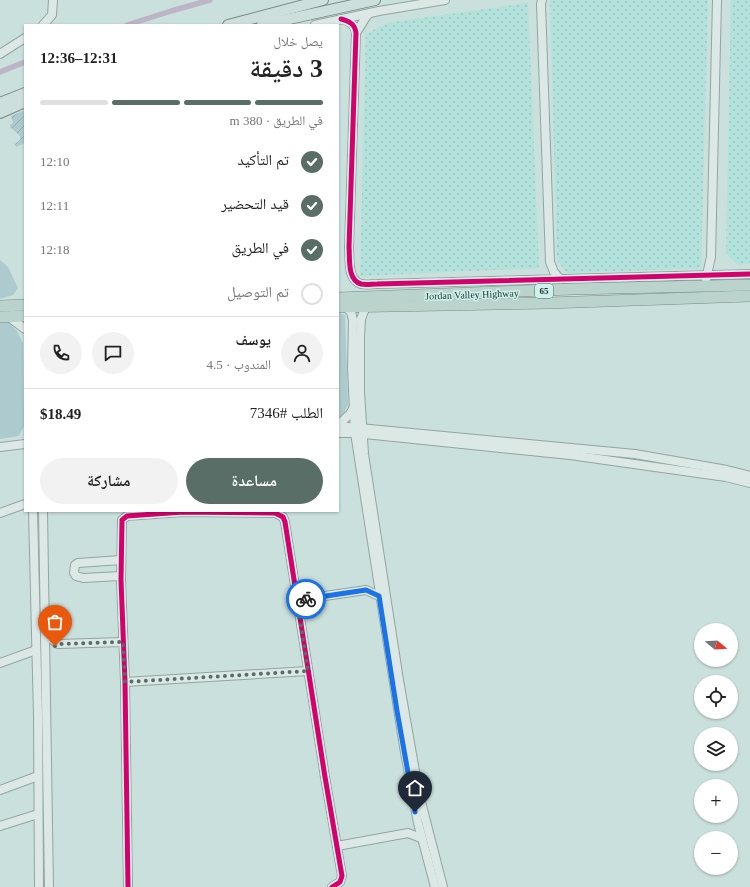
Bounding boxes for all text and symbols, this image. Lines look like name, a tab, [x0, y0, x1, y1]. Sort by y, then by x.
text: يصل خلال	[274, 34, 323, 49]
text: 12:31–12:36	[40, 50, 118, 66]
text: 3 دقيقة	[249, 54, 323, 83]
text: في الطريق · 380 m	[230, 113, 323, 128]
icon: check	[301, 151, 323, 173]
text: تم التأكيد	[238, 152, 289, 168]
text: 12:10	[40, 154, 70, 169]
icon: check	[301, 195, 323, 217]
text: قيد التحضير	[221, 196, 289, 212]
text: 12:11	[40, 198, 69, 213]
icon: check	[301, 239, 323, 261]
text: في الطريق	[232, 240, 289, 256]
text: 12:18	[40, 242, 70, 257]
text: تم التوصيل	[227, 284, 289, 300]
road number: 65	[535, 284, 553, 298]
street label: Jordan Valley Highway	[425, 287, 519, 302]
button: phone	[40, 332, 82, 374]
button: chat	[92, 332, 134, 374]
text: يوسف	[236, 332, 271, 348]
button: person	[281, 332, 323, 374]
text: المندوب · 4.5	[207, 357, 271, 372]
text: الطلب #7346	[250, 405, 323, 421]
text: $18.49	[40, 406, 81, 422]
button: مشاركة	[40, 458, 178, 504]
button: مساعدة	[186, 458, 323, 504]
courier	[286, 579, 326, 619]
icon: bike	[295, 588, 317, 610]
pin	[38, 605, 72, 646]
icon: bag	[44, 611, 66, 633]
north arrow	[694, 623, 738, 667]
map controls	[694, 623, 738, 875]
button: locate	[694, 675, 738, 719]
button: layers	[694, 727, 738, 771]
pin	[398, 771, 432, 812]
icon: home	[404, 777, 426, 799]
button: +	[694, 779, 738, 823]
button: −	[694, 831, 738, 875]

